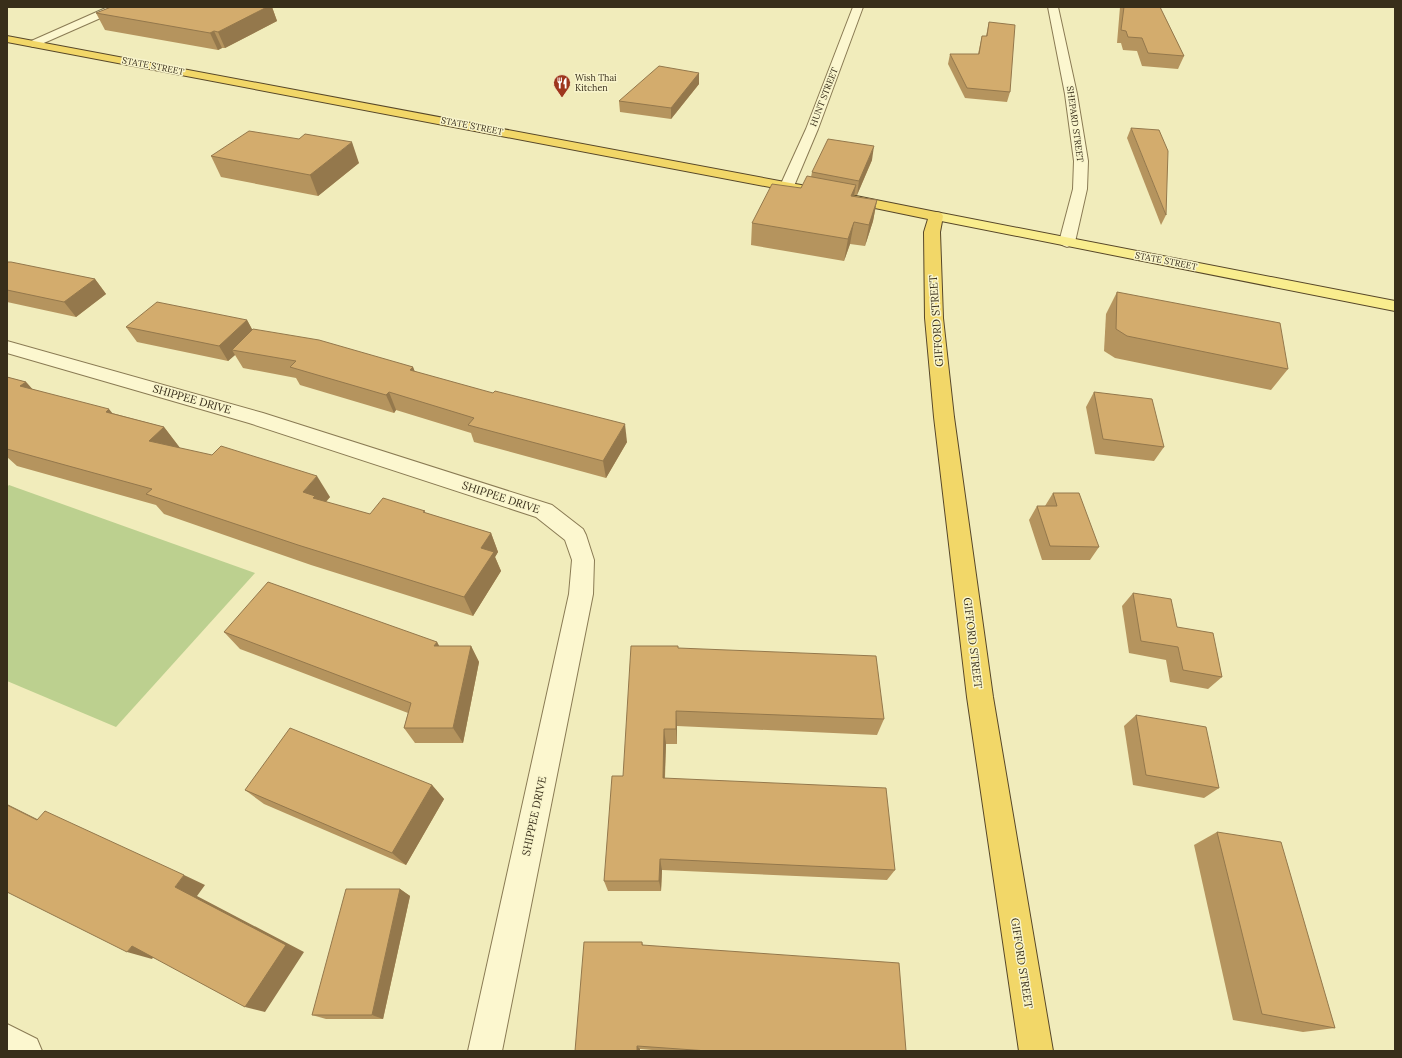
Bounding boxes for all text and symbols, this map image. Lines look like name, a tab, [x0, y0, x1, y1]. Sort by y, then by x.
street label: STATE STREET	[121, 54, 185, 77]
street label: HUNT STREET	[807, 66, 840, 128]
place label: Wish Thai Kitchen	[575, 72, 617, 93]
restaurant icon: Wish Thai Kitchen	[552, 73, 572, 98]
street label: SHEPARD STREET	[1065, 85, 1086, 163]
street label: STATE STREET	[440, 114, 504, 137]
street label: STATE STREET	[1134, 249, 1198, 272]
street label: GIFFORD STREET	[926, 275, 946, 367]
street label: SHIPPEE DRIVE	[151, 381, 233, 417]
street label: SHIPPEE DRIVE	[460, 478, 542, 516]
street label: GIFFORD STREET	[960, 597, 986, 689]
street label: SHIPPEE DRIVE	[519, 775, 549, 857]
street label: GIFFORD STREET	[1008, 917, 1036, 1009]

